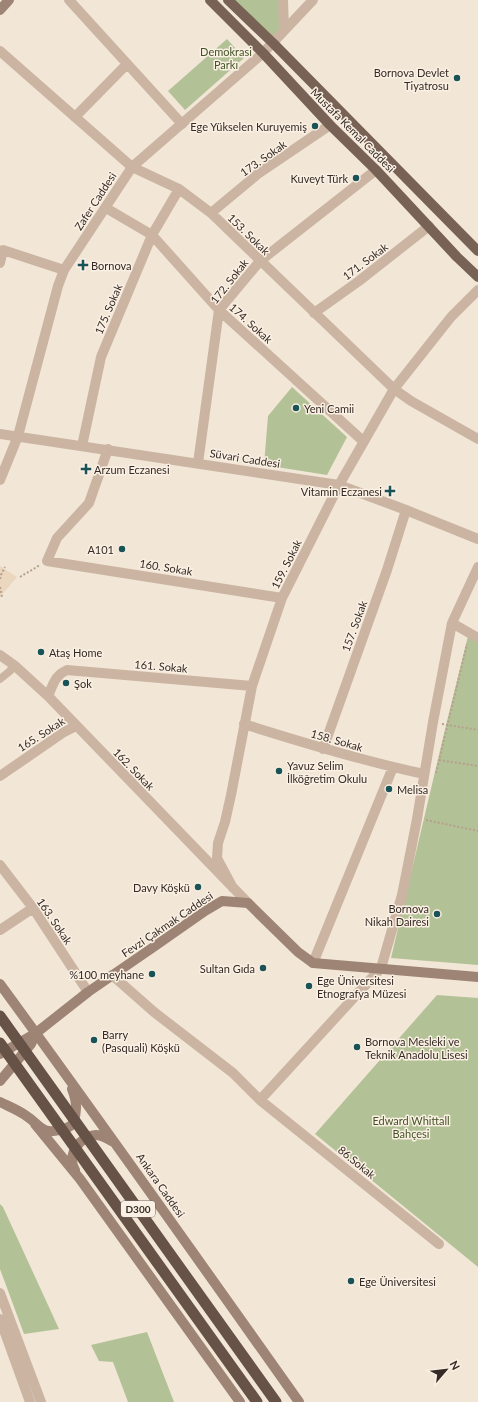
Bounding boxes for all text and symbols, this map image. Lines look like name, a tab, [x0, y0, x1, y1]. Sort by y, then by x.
park label: Demokrasi Parkı	[200, 45, 252, 71]
place label: Bornova Devlet Tiyatrosu	[374, 66, 449, 92]
marker: Bornova Devlet Tiyatrosu	[452, 73, 462, 83]
street label: Mustafa Kemal Caddesi	[308, 85, 398, 175]
place label: Ege Yükselen Kuruyemiş	[190, 120, 307, 133]
marker: Ege Yükselen Kuruyemiş	[310, 121, 320, 131]
street label: 173. Sokak	[237, 137, 289, 179]
street label: Zafer Caddesi	[71, 169, 119, 232]
place label: Kuveyt Türk	[291, 172, 348, 185]
marker: Kuveyt Türk	[351, 173, 361, 183]
street label: 153. Sokak	[225, 211, 273, 257]
street label: 171. Sokak	[340, 240, 391, 282]
street label: 172. Sokak	[207, 256, 251, 306]
place label: Bornova	[91, 259, 132, 272]
marker: Bornova	[78, 260, 88, 270]
street label: 175. Sokak	[92, 282, 125, 336]
street label: 174. Sokak	[227, 300, 275, 346]
place label: Yeni Camii	[304, 402, 355, 415]
marker: Yeni Camii	[291, 403, 301, 413]
street label: Süvari Caddesi	[209, 446, 281, 470]
place label: Arzum Eczanesi	[94, 463, 170, 476]
marker: Arzum Eczanesi	[81, 464, 91, 474]
place label: Vitamin Eczanesi	[301, 485, 382, 498]
marker: Vitamin Eczanesi	[385, 486, 395, 496]
street label: 159. Sokak	[268, 537, 304, 591]
place label: A101	[87, 543, 114, 556]
marker: A101	[117, 544, 127, 554]
street label: 160. Sokak	[139, 556, 194, 578]
street label: 157. Sokak	[339, 598, 369, 653]
place label: Ataş Home	[49, 646, 103, 659]
marker: Ataş Home	[36, 647, 46, 657]
street label: 161. Sokak	[134, 657, 189, 675]
place label: Şok	[74, 677, 92, 690]
marker: Şok	[61, 678, 71, 688]
street label: 165. Sokak	[15, 714, 67, 754]
street label: 158. Sokak	[310, 726, 365, 754]
street label: 162. Sokak	[111, 745, 157, 793]
place label: Yavuz Selim İlköğretim Okulu	[287, 759, 367, 785]
marker: Yavuz Selim İlköğretim Okulu	[274, 766, 284, 776]
place label: Melisa	[397, 783, 428, 796]
marker: Melisa	[384, 784, 394, 794]
place label: Davy Köşkü	[133, 881, 190, 894]
marker: Davy Köşkü	[193, 882, 203, 892]
street label: Fevzi Çakmak Caddesi	[119, 888, 215, 959]
street label: 163. Sokak	[35, 895, 76, 947]
place label: Bornova Nikah Dairesi	[365, 902, 429, 928]
marker: Bornova Nikah Dairesi	[432, 909, 442, 919]
place label: Sultan Gıda	[200, 962, 255, 975]
marker: Sultan Gıda	[258, 963, 268, 973]
place label: %100 meyhane	[69, 968, 144, 981]
marker: %100 meyhane	[147, 969, 157, 979]
place label: Ege Üniversitesi Etnografya Müzesi	[317, 974, 407, 1000]
marker: Ege Üniversitesi Etnografya Müzesi	[304, 981, 314, 991]
place label: Barry (Pasquali) Köşkü	[102, 1028, 180, 1054]
marker: Barry (Pasquali) Köşkü	[89, 1035, 99, 1045]
place label: Bornova Mesleki ve Teknik Anadolu Lisesi	[365, 1035, 468, 1061]
marker: Bornova Mesleki ve Teknik Anadolu Lisesi	[352, 1042, 362, 1052]
park label: Edward Whittall Bahçesi	[372, 1114, 450, 1140]
street label: 86.Sokak	[336, 1143, 379, 1181]
street label: Ankara Caddesi	[134, 1150, 188, 1220]
road number: D300	[121, 1201, 155, 1217]
place label: Ege Üniversitesi	[359, 1275, 436, 1288]
marker: Ege Üniversitesi	[346, 1276, 356, 1286]
north arrow	[426, 1350, 466, 1390]
text: N	[448, 1358, 463, 1372]

